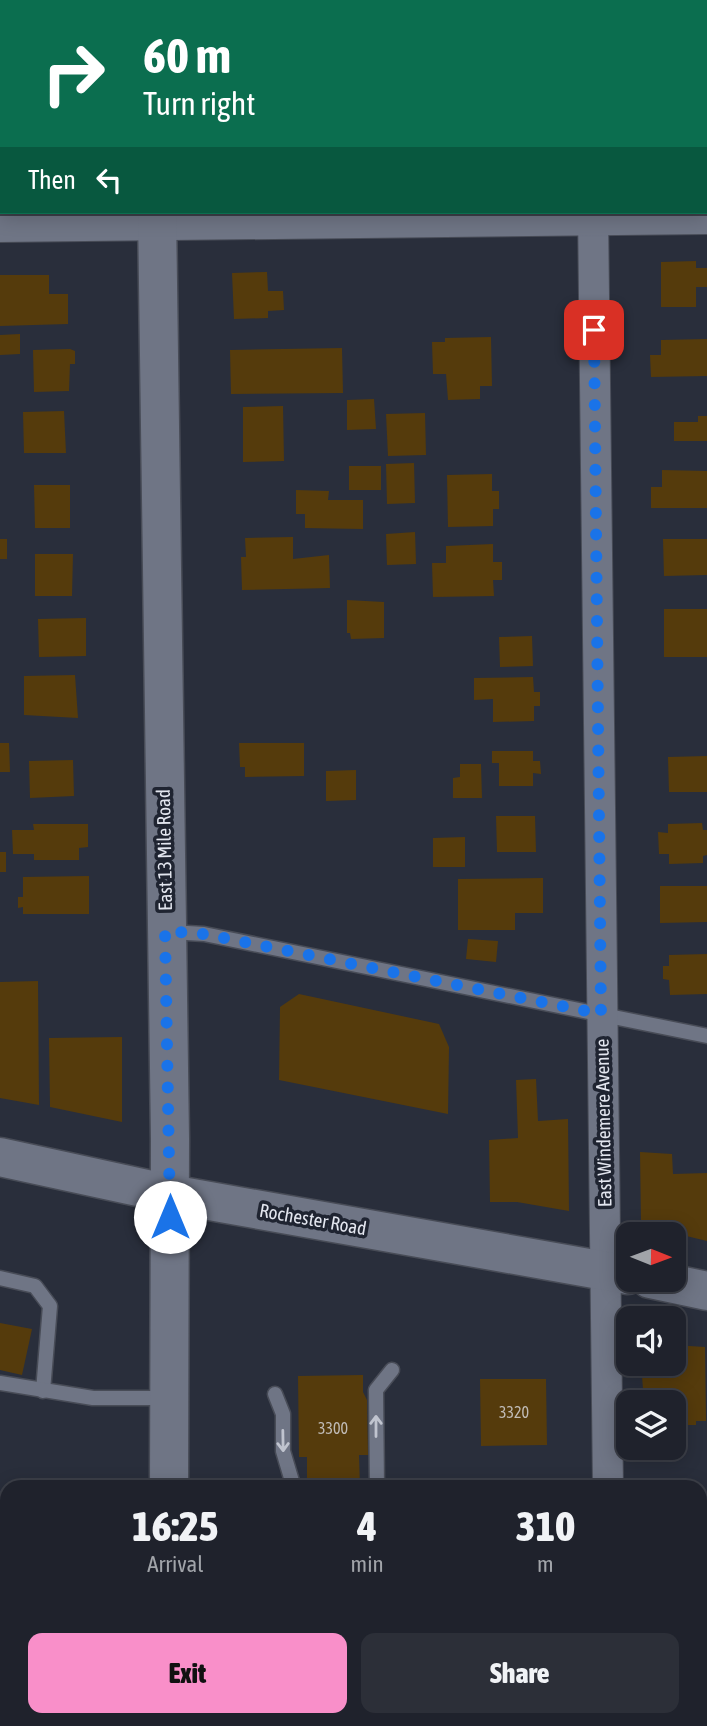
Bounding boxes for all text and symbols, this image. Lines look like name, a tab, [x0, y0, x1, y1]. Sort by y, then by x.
text: 60 m	[143, 27, 231, 83]
icon: right	[28, 28, 119, 119]
text: Turn right	[143, 85, 256, 122]
icon: left	[90, 161, 128, 199]
text: Then	[28, 165, 76, 195]
pin	[564, 300, 624, 360]
icon: arrive	[575, 311, 613, 349]
street label: East 13 Mile Road	[152, 789, 176, 911]
street label: East Windemere Avenue	[591, 1039, 615, 1207]
position arrow	[133, 1180, 207, 1254]
street label: Rochester Road	[258, 1199, 368, 1239]
north arrow	[616, 1222, 686, 1292]
map controls	[616, 1222, 686, 1460]
button: sound	[616, 1306, 686, 1376]
button: layers	[616, 1390, 686, 1460]
house number: 3320	[499, 1403, 529, 1421]
one-way arrow	[370, 1415, 383, 1438]
house number: 3300	[318, 1419, 348, 1437]
one-way arrow	[276, 1429, 290, 1452]
text: 16:25	[132, 1502, 219, 1550]
text: 4	[357, 1502, 377, 1550]
text: 310	[516, 1502, 575, 1550]
text: Arrival	[147, 1551, 203, 1577]
text: min	[351, 1551, 384, 1577]
text: m	[537, 1551, 554, 1577]
button: Exit	[28, 1633, 347, 1713]
button: Share	[361, 1633, 679, 1713]

